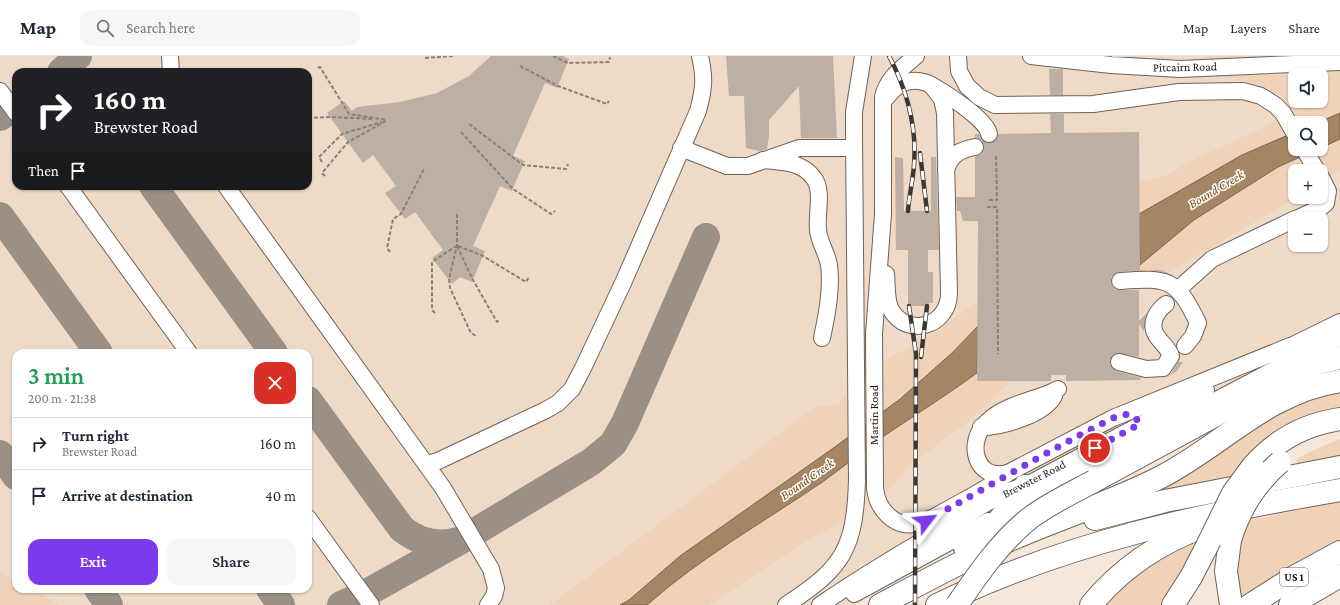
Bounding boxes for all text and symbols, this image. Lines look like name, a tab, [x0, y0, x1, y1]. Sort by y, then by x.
search box	[80, 10, 360, 46]
text: Map	[20, 17, 56, 38]
icon: search	[94, 17, 116, 39]
text: Search here	[126, 20, 195, 36]
text: Map	[1183, 20, 1208, 36]
text: Layers	[1230, 20, 1267, 36]
text: Share	[1289, 20, 1320, 36]
street label: Pitcairn Road	[1153, 59, 1218, 75]
map controls	[1288, 68, 1328, 252]
button: sound	[1288, 68, 1328, 108]
icon: right	[28, 84, 80, 136]
text: 160 m	[94, 84, 166, 115]
button: search	[1288, 116, 1328, 156]
text: Brewster Road	[94, 117, 198, 137]
icon: arrive	[67, 160, 89, 182]
text: Then	[28, 163, 59, 179]
button: +	[1288, 164, 1328, 204]
water label: Bound Creek	[1186, 166, 1247, 211]
button: −	[1288, 212, 1328, 252]
text: 3 min	[28, 362, 84, 389]
button: close	[254, 362, 296, 404]
street label: Martin Road	[867, 384, 881, 445]
text: 200 m · 21:38	[28, 391, 96, 406]
text: Turn right	[62, 428, 129, 444]
pin	[1078, 431, 1112, 465]
icon: right	[28, 433, 50, 455]
text: 160 m	[260, 436, 296, 452]
icon: arrive	[1084, 437, 1106, 459]
text: Brewster Road	[62, 444, 137, 459]
water label: Bound Creek	[777, 454, 838, 503]
street label: Brewster Road	[1000, 457, 1069, 501]
icon: arrive	[28, 485, 50, 507]
text: Arrive at destination	[62, 488, 193, 504]
text: 40 m	[265, 488, 296, 504]
position arrow	[905, 500, 947, 542]
button: Exit	[28, 539, 158, 585]
button: Share	[166, 539, 296, 585]
road number: US 1	[1280, 568, 1308, 586]

